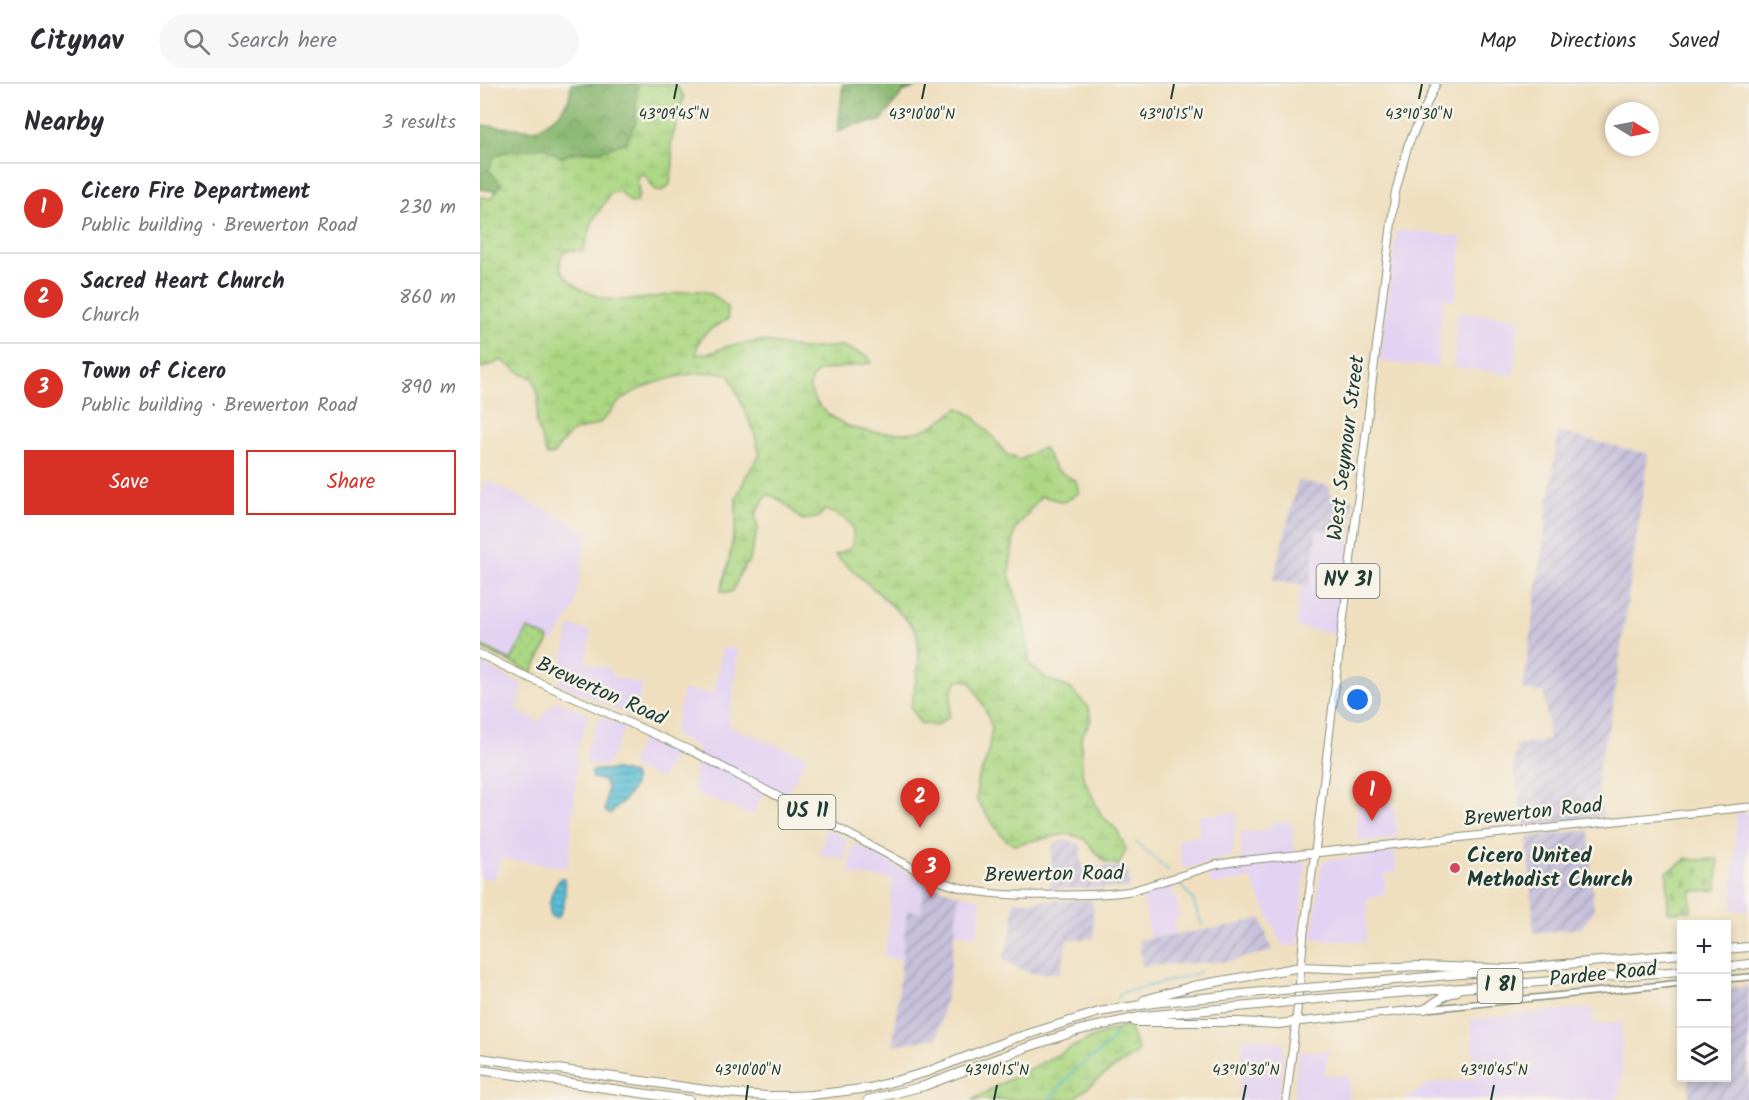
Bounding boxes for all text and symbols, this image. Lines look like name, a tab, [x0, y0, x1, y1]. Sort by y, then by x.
search box	[159, 14, 579, 68]
text: Citynav	[30, 19, 123, 64]
text: Search here	[228, 24, 337, 59]
icon: search	[180, 25, 213, 58]
text: Map	[1480, 25, 1516, 58]
text: Directions	[1549, 25, 1636, 58]
text: Saved	[1669, 25, 1719, 58]
text: Nearby	[24, 102, 104, 144]
north arrow	[1605, 102, 1659, 156]
text: 43°09'45"N	[639, 103, 709, 127]
text: 43°10'00"N	[889, 103, 955, 127]
text: 43°10'15"N	[1139, 103, 1203, 127]
text: 43°10'30"N	[1385, 103, 1453, 127]
text: 3 results	[382, 107, 456, 139]
text: Cicero Fire Department	[81, 175, 310, 210]
text: 1	[40, 192, 47, 224]
text: 230 m	[399, 192, 456, 224]
text: Public building · Brewerton Road	[81, 210, 357, 242]
text: Sacred Heart Church	[81, 265, 285, 300]
text: 2	[38, 282, 49, 314]
text: 860 m	[399, 282, 456, 314]
text: Church	[81, 300, 140, 332]
street label: West Seymour Street	[1319, 352, 1375, 543]
text: Town of Cicero	[81, 355, 226, 390]
text: 3	[38, 372, 49, 404]
text: 890 m	[400, 372, 456, 404]
text: Public building · Brewerton Road	[81, 390, 357, 422]
button: Save	[24, 450, 234, 515]
button: Share	[246, 450, 456, 515]
road number: NY 31	[1316, 564, 1380, 598]
street label: Brewerton Road	[530, 649, 672, 736]
your location	[1343, 685, 1372, 714]
pin: 1	[1352, 772, 1392, 821]
pin: 2	[900, 778, 940, 828]
street label: Brewerton Road	[1462, 789, 1605, 837]
road number: US 11	[778, 795, 836, 829]
place label: Cicero United Methodist Church	[1467, 840, 1633, 897]
pin: 3	[912, 848, 950, 898]
street label: Brewerton Road	[984, 857, 1125, 893]
marker: Cicero United Methodist Church	[1448, 861, 1462, 875]
map controls	[1677, 920, 1731, 1082]
button: +	[1677, 920, 1731, 974]
street label: Pardee Road	[1548, 953, 1659, 997]
road number: I 81	[1478, 969, 1522, 1003]
button: −	[1677, 974, 1731, 1028]
button: layers	[1677, 1028, 1731, 1082]
text: 43°10'00"N	[715, 1059, 781, 1083]
text: 43°10'15"N	[965, 1059, 1029, 1083]
text: 43°10'30"N	[1212, 1059, 1280, 1083]
text: 43°10'45"N	[1460, 1059, 1528, 1083]

